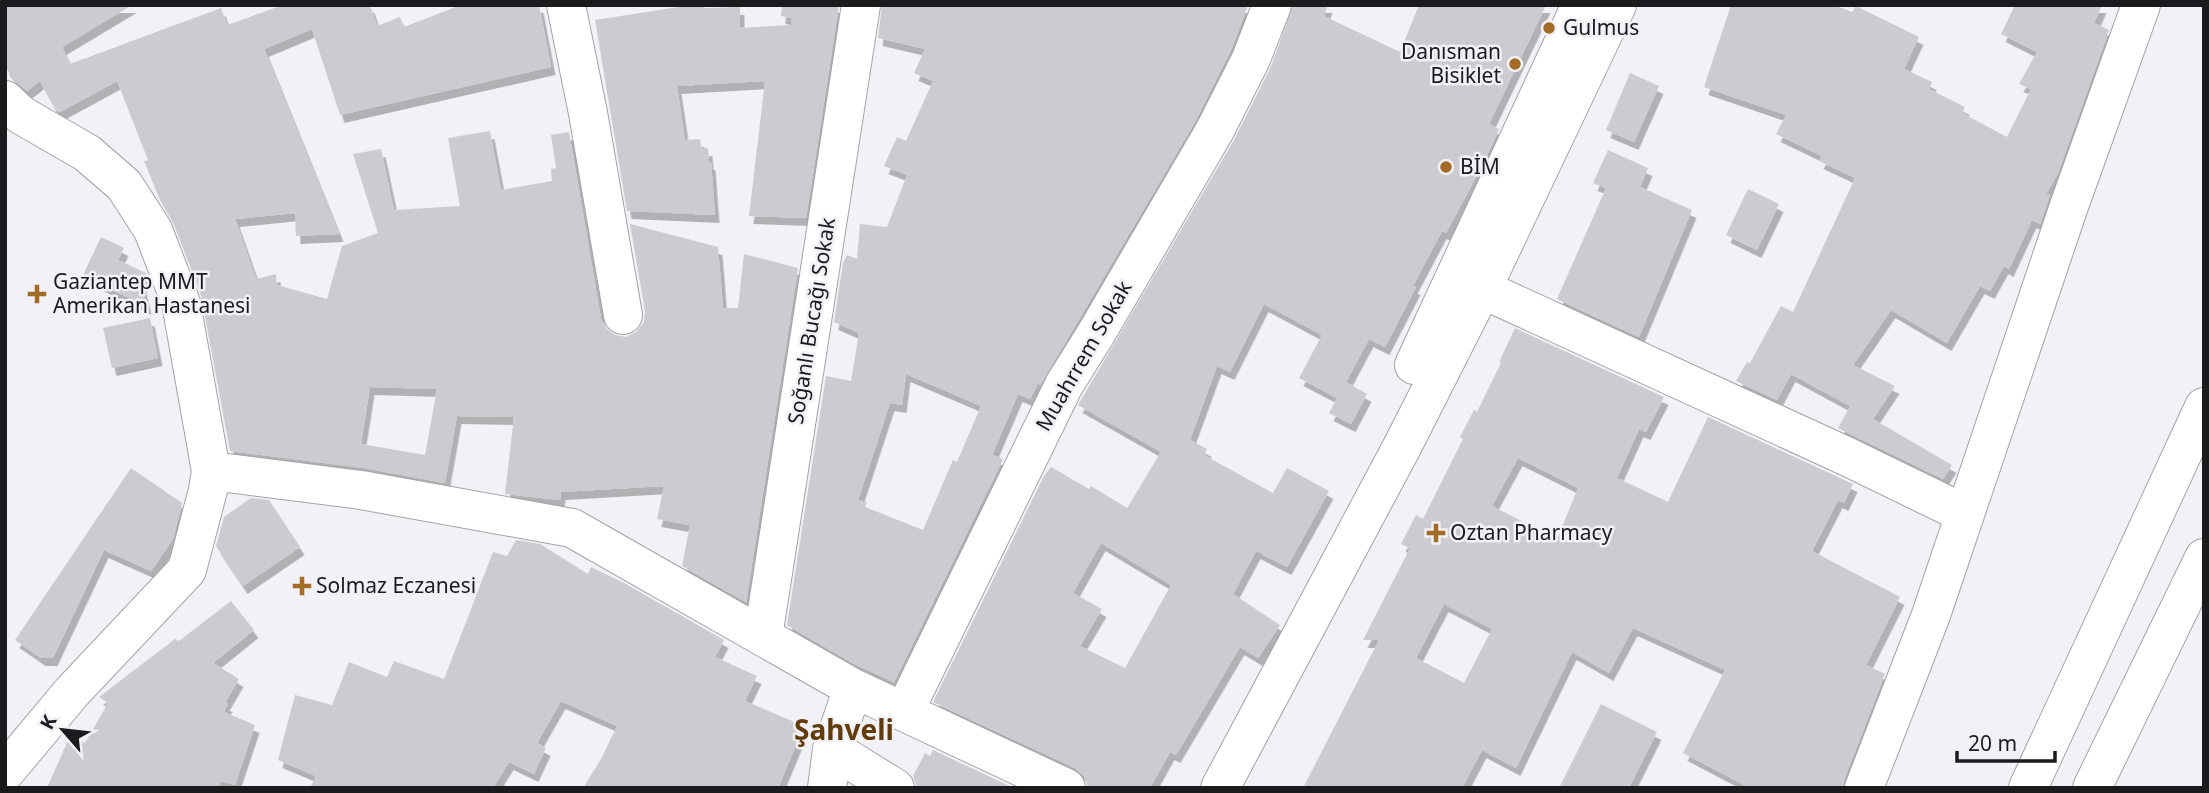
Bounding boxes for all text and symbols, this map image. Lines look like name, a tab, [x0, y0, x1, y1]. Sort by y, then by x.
place label: Gulmus	[1563, 13, 1639, 41]
marker: Gulmus	[1541, 20, 1557, 36]
place label: Danısman Bisiklet	[1401, 37, 1501, 89]
marker: Danısman Bisiklet	[1507, 56, 1523, 72]
place label: BİM	[1460, 152, 1500, 180]
marker: BİM	[1438, 159, 1454, 175]
street label: Soğanlı Bucağı Sokak	[781, 215, 841, 426]
place label: Gaziantep MMT Amerikan Hastanesi	[53, 267, 250, 319]
street label: Muahrrem Sokak	[1029, 275, 1138, 436]
marker: Gaziantep MMT Amerikan Hastanesi	[27, 284, 47, 304]
place label: Oztan Pharmacy	[1450, 518, 1613, 546]
marker: Oztan Pharmacy	[1428, 525, 1444, 541]
place label: Solmaz Eczanesi	[316, 571, 476, 599]
marker: Solmaz Eczanesi	[294, 578, 310, 594]
north arrow	[28, 695, 98, 765]
text: K	[34, 710, 63, 734]
district label: Şahveli	[794, 710, 894, 748]
scale bar	[1957, 720, 2055, 764]
text: 20 m	[1968, 729, 2017, 757]

